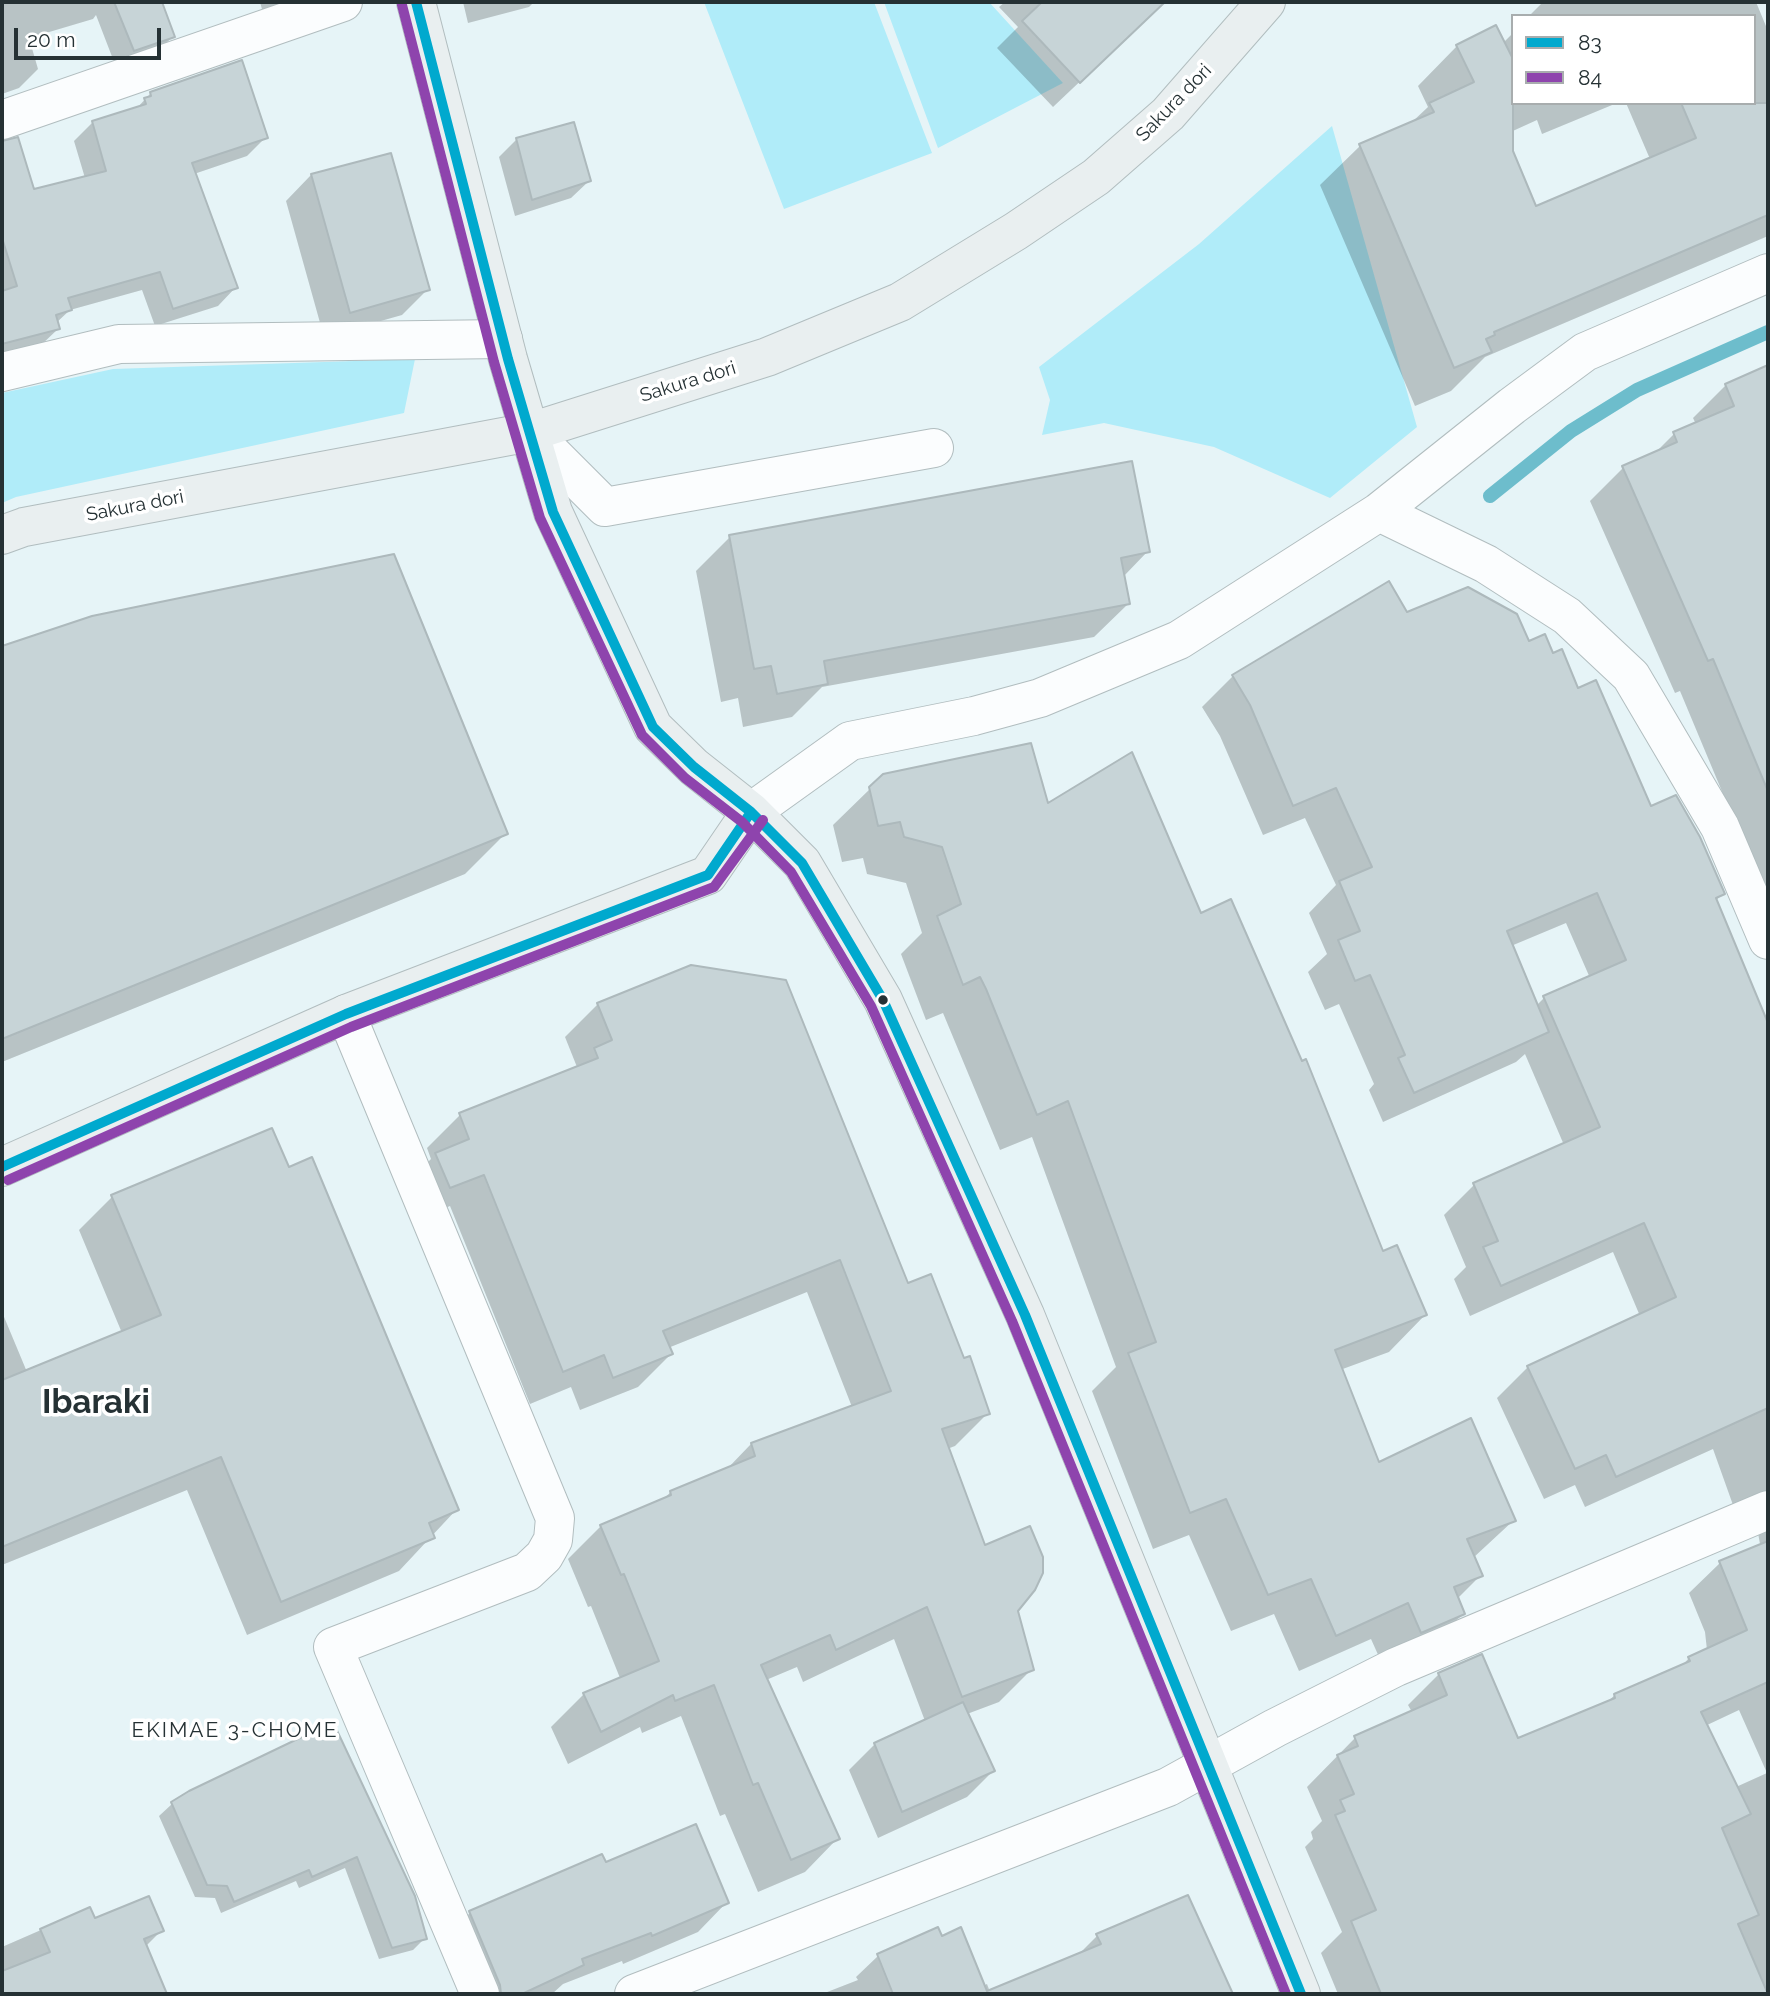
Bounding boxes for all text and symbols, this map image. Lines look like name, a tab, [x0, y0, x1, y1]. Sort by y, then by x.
scale bar	[18, 14, 164, 58]
legend	[1511, 14, 1756, 105]
text: 20 m	[27, 27, 75, 52]
text: 83	[1578, 30, 1602, 55]
street label: Sakura dori	[1131, 59, 1217, 147]
text: 84	[1578, 65, 1602, 90]
street label: Sakura dori	[637, 357, 739, 407]
street label: Sakura dori	[84, 485, 186, 527]
unlabelled marker	[876, 993, 890, 1007]
district label: Ibaraki	[42, 1383, 150, 1423]
district label: EKIMAE 3-CHOME	[133, 1718, 337, 1744]

